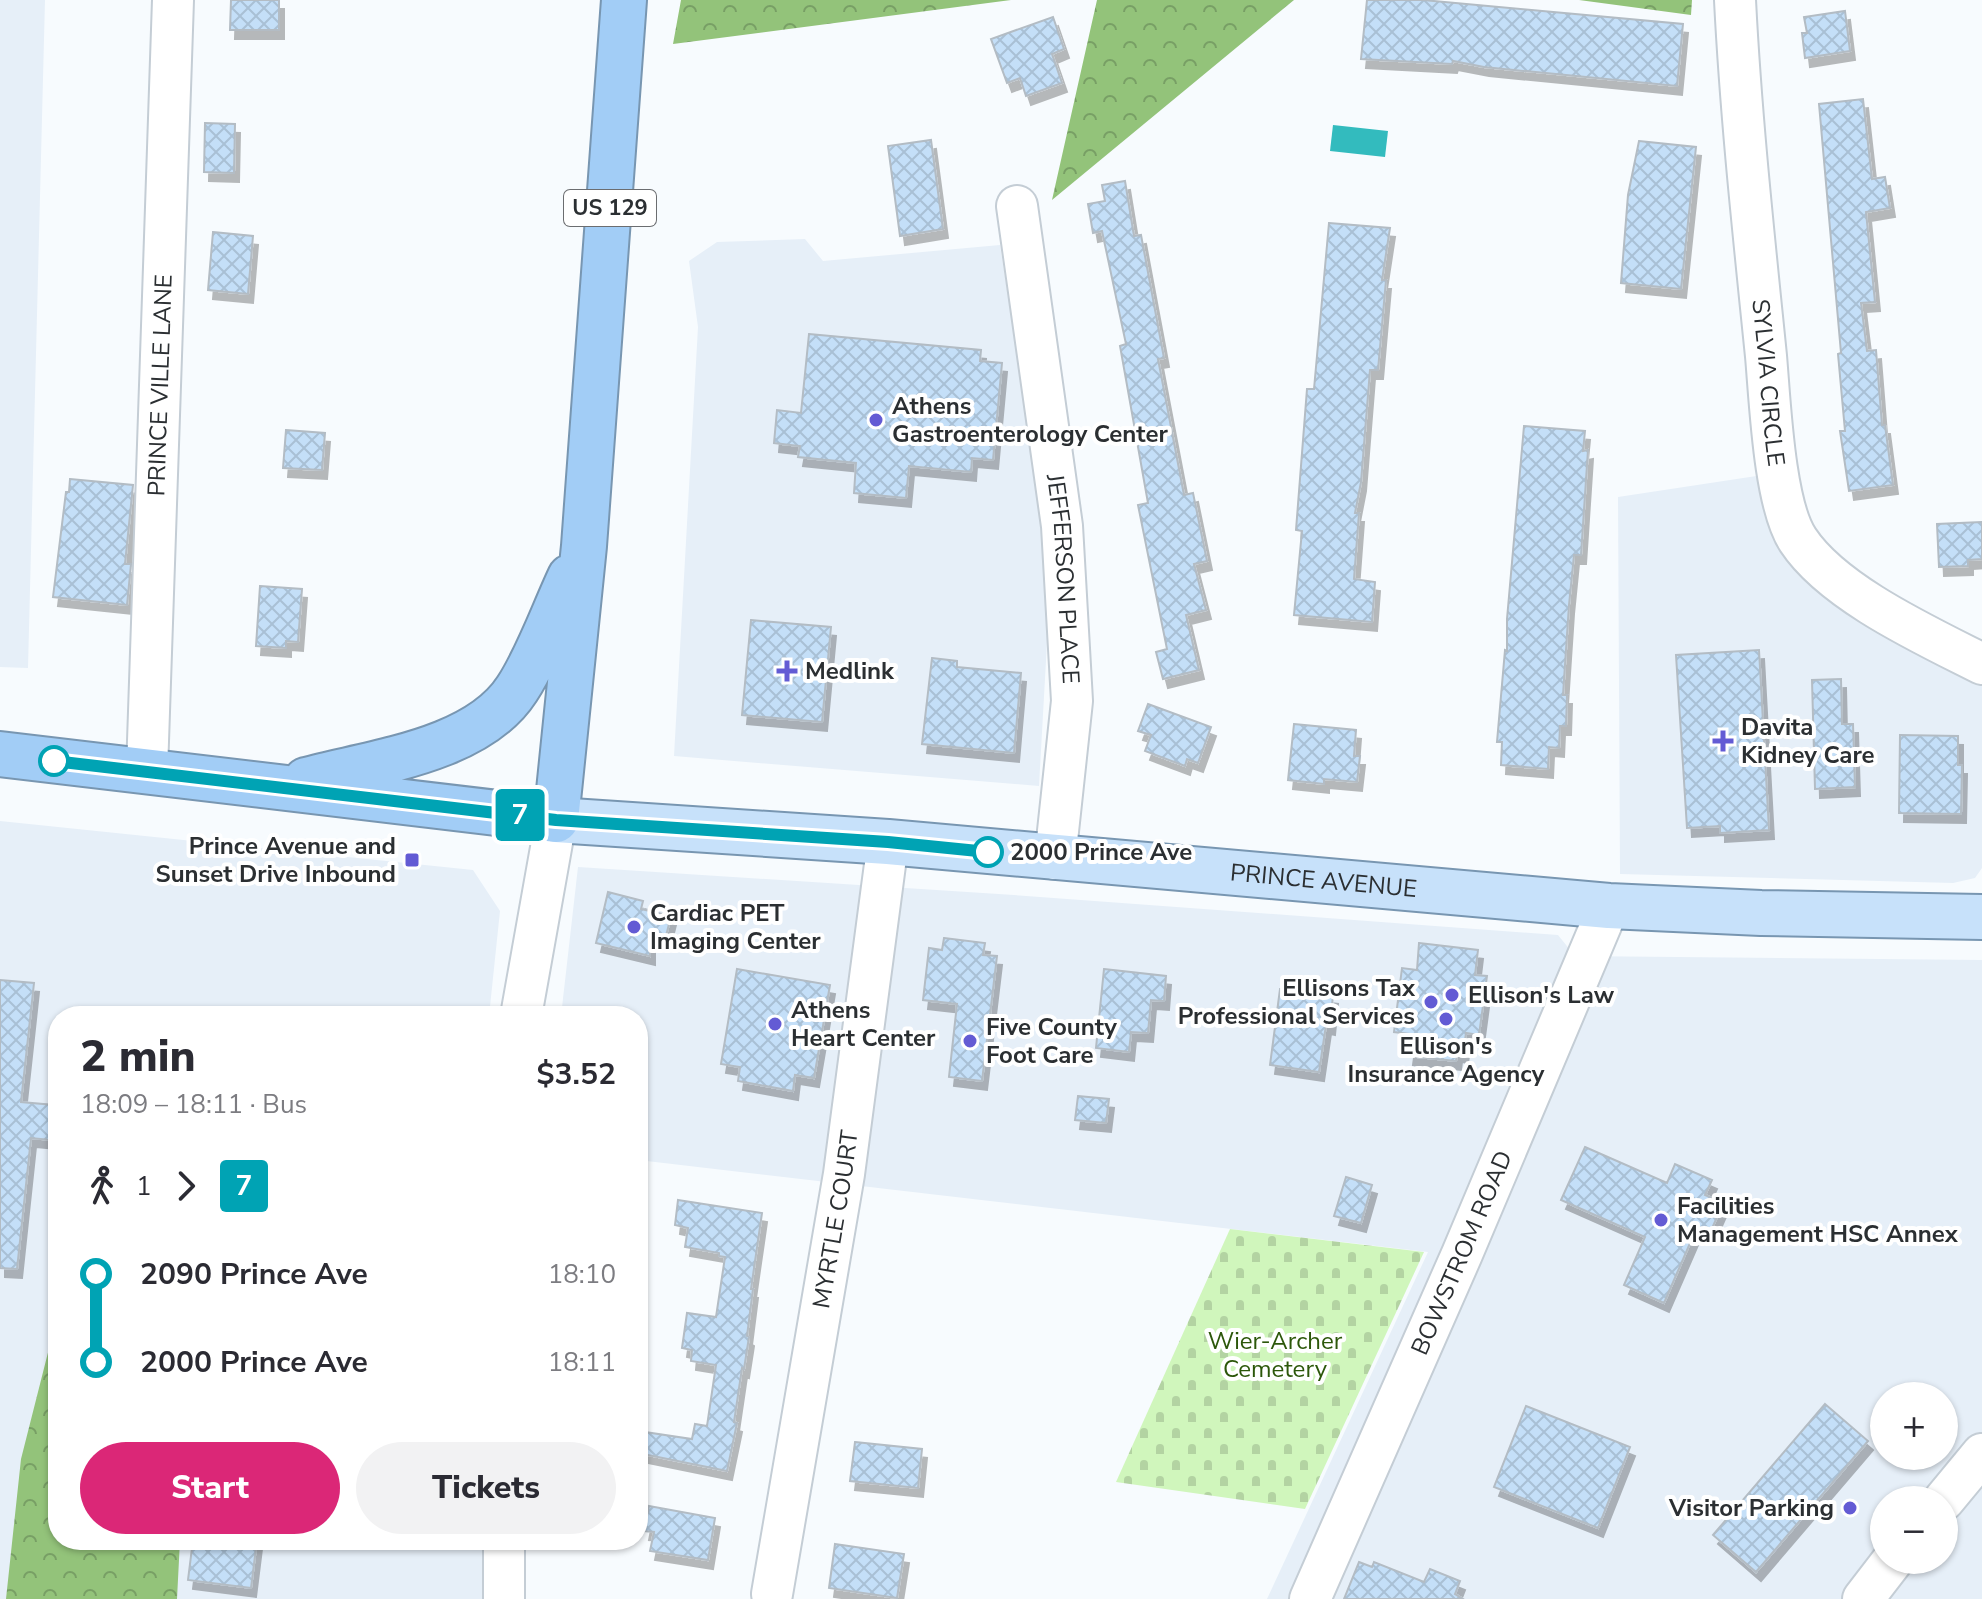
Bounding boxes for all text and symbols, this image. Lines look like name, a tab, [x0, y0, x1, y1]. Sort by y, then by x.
road number: US 129	[564, 190, 656, 226]
street label: PRINCE VILLE LANE	[140, 274, 180, 497]
street label: SYLVIA CIRCLE	[1744, 298, 1792, 468]
place label: Athens Gastroenterology Center	[892, 390, 1168, 450]
marker: Athens Gastroenterology Center	[867, 411, 885, 429]
street label: JEFFERSON PLACE	[1039, 471, 1087, 685]
place label: Medlink	[805, 655, 895, 687]
marker: Medlink	[776, 660, 798, 682]
place label: Davita Kidney Care	[1741, 711, 1875, 771]
marker: Davita Kidney Care	[1712, 730, 1734, 752]
unlabelled marker	[39, 746, 69, 776]
line badge: 7	[494, 789, 546, 841]
text: 7	[512, 796, 528, 834]
place label: Prince Avenue and Sunset Drive Inbound	[155, 830, 396, 890]
place label: 2000 Prince Ave	[1010, 836, 1192, 868]
marker: 2000 Prince Ave	[973, 837, 1003, 867]
marker: Prince Avenue and Sunset Drive Inbound	[403, 851, 421, 869]
street label: PRINCE AVENUE	[1229, 856, 1418, 905]
place label: Cardiac PET Imaging Center	[650, 897, 821, 957]
marker: Cardiac PET Imaging Center	[625, 918, 643, 936]
place label: Ellisons Tax Professional Services	[1178, 972, 1416, 1032]
place label: Ellison's Law	[1468, 979, 1615, 1011]
marker: Ellison's Law	[1443, 986, 1461, 1004]
marker: Ellisons Tax Professional Services	[1422, 993, 1440, 1011]
place label: Athens Heart Center	[791, 994, 936, 1054]
marker: Ellison's Insurance Agency	[1437, 1010, 1455, 1028]
place label: Five County Foot Care	[986, 1011, 1117, 1071]
marker: Athens Heart Center	[766, 1015, 784, 1033]
text: 2 min	[80, 1027, 196, 1087]
place label: Ellison's Insurance Agency	[1348, 1030, 1545, 1090]
marker: Five County Foot Care	[961, 1032, 979, 1050]
text: $3.52	[537, 1054, 616, 1095]
text: 18:09 – 18:11 · Bus	[80, 1087, 307, 1122]
street label: MYRTLE COURT	[805, 1128, 866, 1311]
street label: BOWSTROM ROAD	[1403, 1146, 1520, 1360]
icon: walk	[80, 1164, 124, 1208]
icon: forward	[164, 1164, 208, 1208]
text: 7	[236, 1167, 252, 1205]
text: 1	[136, 1169, 152, 1204]
place label: Facilities Management HSC Annex	[1677, 1190, 1959, 1250]
marker: Facilities Management HSC Annex	[1652, 1211, 1670, 1229]
text: 2090 Prince Ave	[140, 1254, 368, 1295]
text: 18:10	[548, 1257, 616, 1292]
park label: Wier-Archer Cemetery	[1208, 1325, 1343, 1385]
text: 2000 Prince Ave	[140, 1342, 368, 1383]
text: 18:11	[548, 1345, 616, 1380]
map controls	[1870, 1382, 1958, 1574]
button: +	[1870, 1382, 1958, 1470]
button: Start	[80, 1442, 340, 1534]
button: Tickets	[356, 1442, 616, 1534]
button: −	[1870, 1486, 1958, 1574]
place label: Visitor Parking	[1668, 1492, 1834, 1524]
marker: Visitor Parking	[1841, 1499, 1859, 1517]

